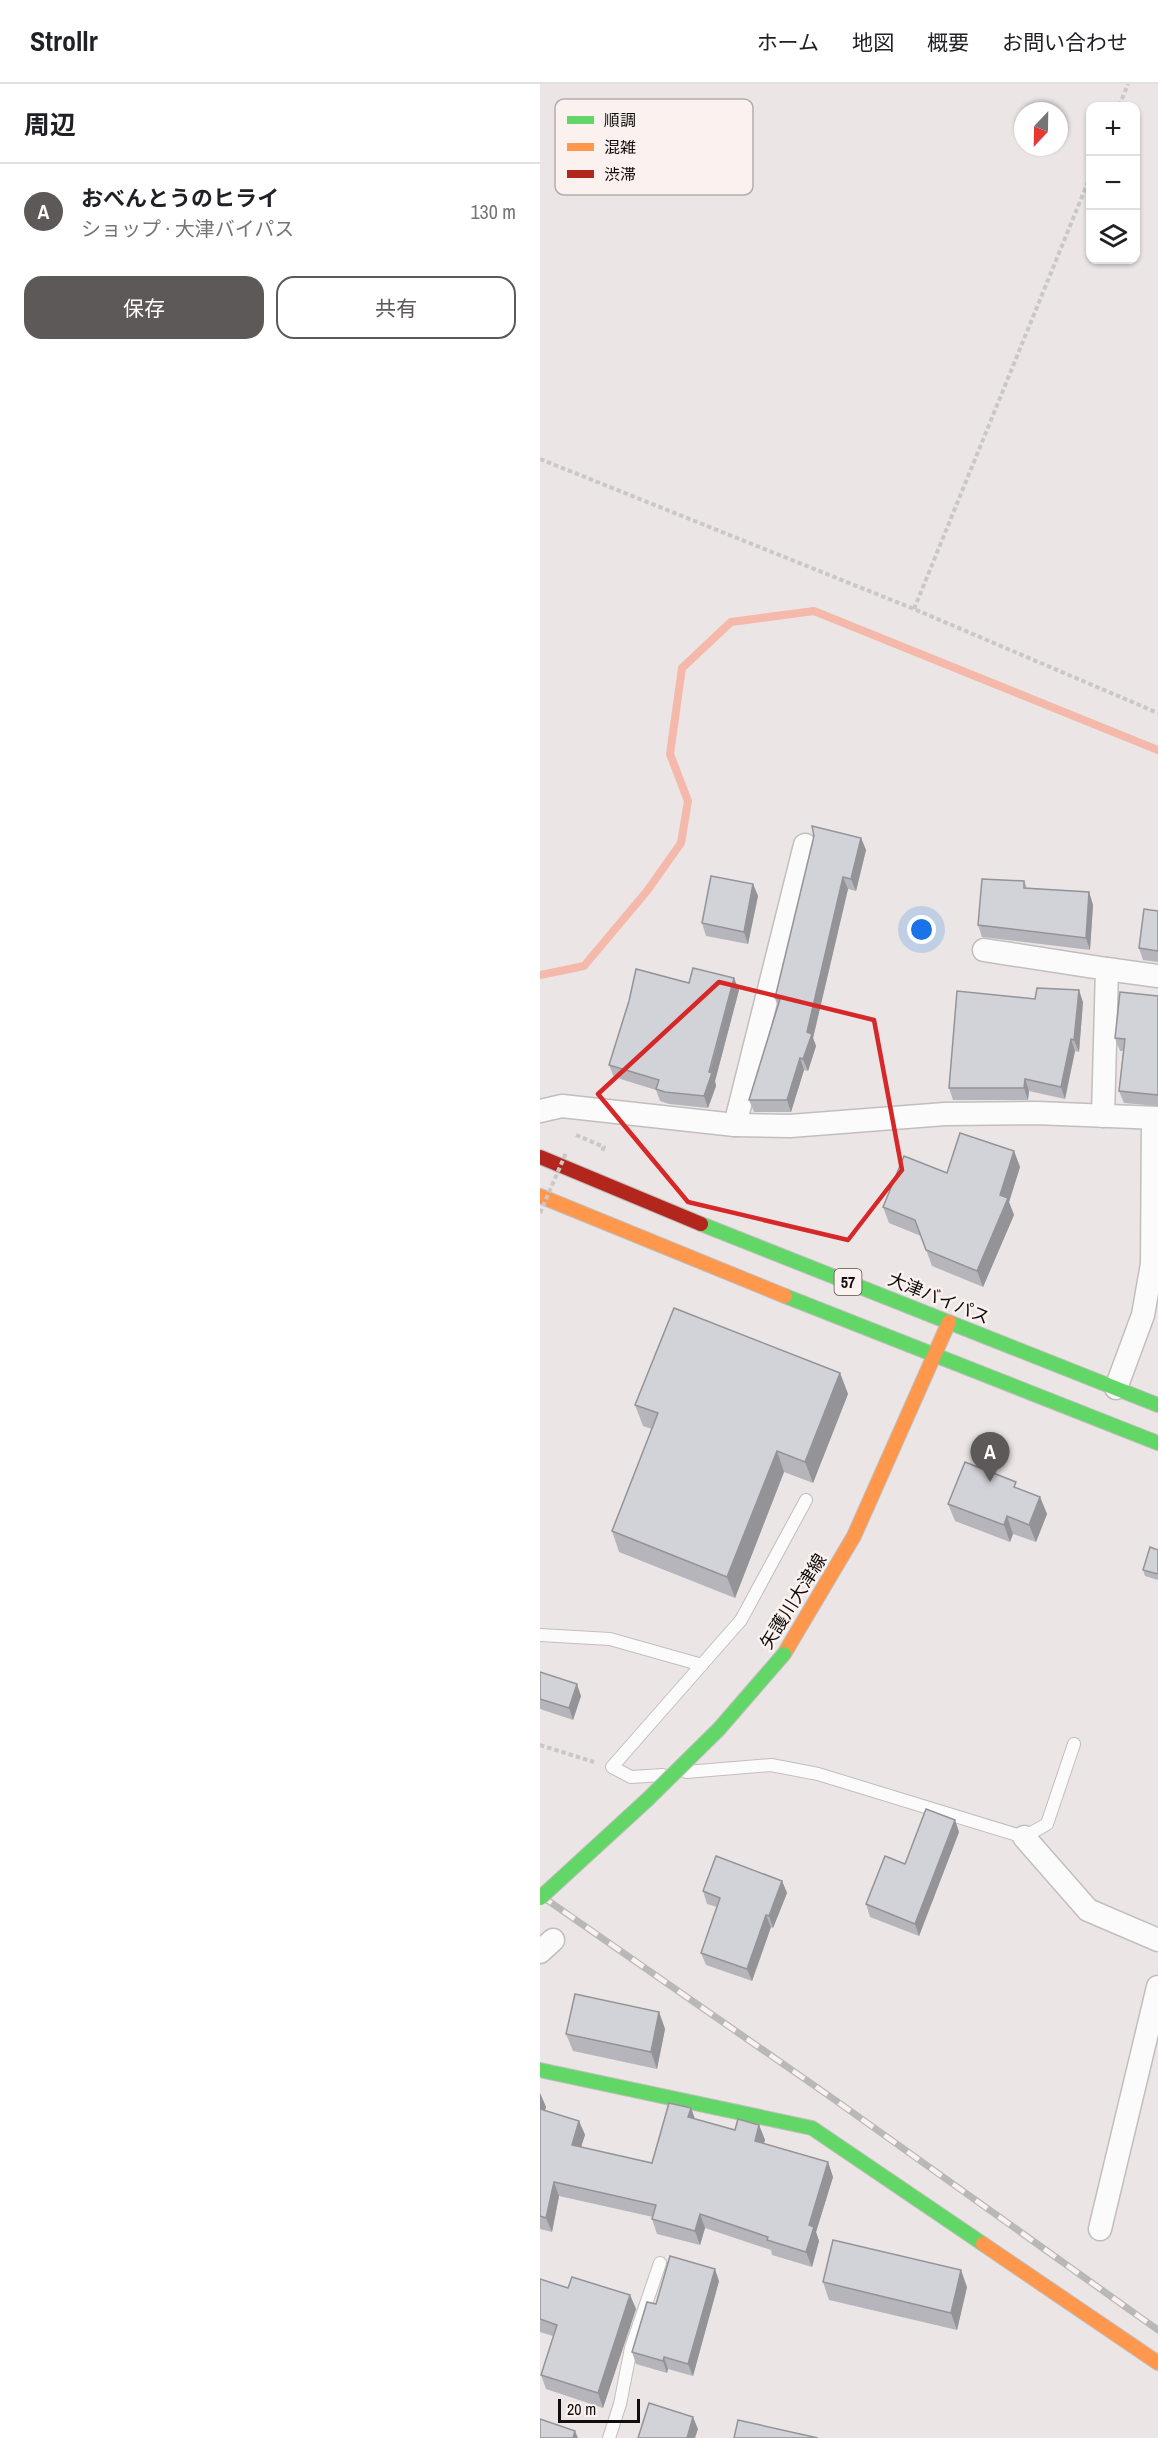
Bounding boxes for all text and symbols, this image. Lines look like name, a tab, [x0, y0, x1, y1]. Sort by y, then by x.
text: Strollr	[30, 22, 98, 60]
text: ホーム	[757, 28, 819, 57]
text: 地図	[852, 28, 894, 57]
text: 概要	[927, 28, 969, 57]
text: お問い合わせ	[1002, 28, 1128, 57]
legend	[555, 99, 753, 195]
north arrow	[1014, 102, 1068, 156]
map controls	[1086, 102, 1140, 264]
button: +	[1086, 102, 1140, 156]
text: 周辺	[24, 107, 76, 142]
text: 順調	[604, 109, 636, 131]
text: 混雑	[604, 136, 636, 158]
button: −	[1086, 156, 1140, 210]
text: 渋滞	[604, 163, 636, 185]
text: おべんとうのヒライ	[81, 183, 279, 213]
text: A	[38, 198, 49, 225]
text: 130 m	[470, 198, 516, 225]
button: layers	[1086, 210, 1140, 264]
text: ショップ · 大津バイパス	[81, 215, 294, 242]
button: 保存	[24, 276, 264, 339]
button: 共有	[276, 276, 516, 339]
your location	[907, 915, 936, 944]
street label: 大津バイパス	[884, 1266, 994, 1330]
road number: 57	[834, 1269, 862, 1295]
pin: A	[970, 1432, 1010, 1482]
street label: 矢護川大津線	[754, 1549, 832, 1653]
scale bar	[558, 2396, 640, 2424]
text: 20 m	[567, 2398, 596, 2420]

